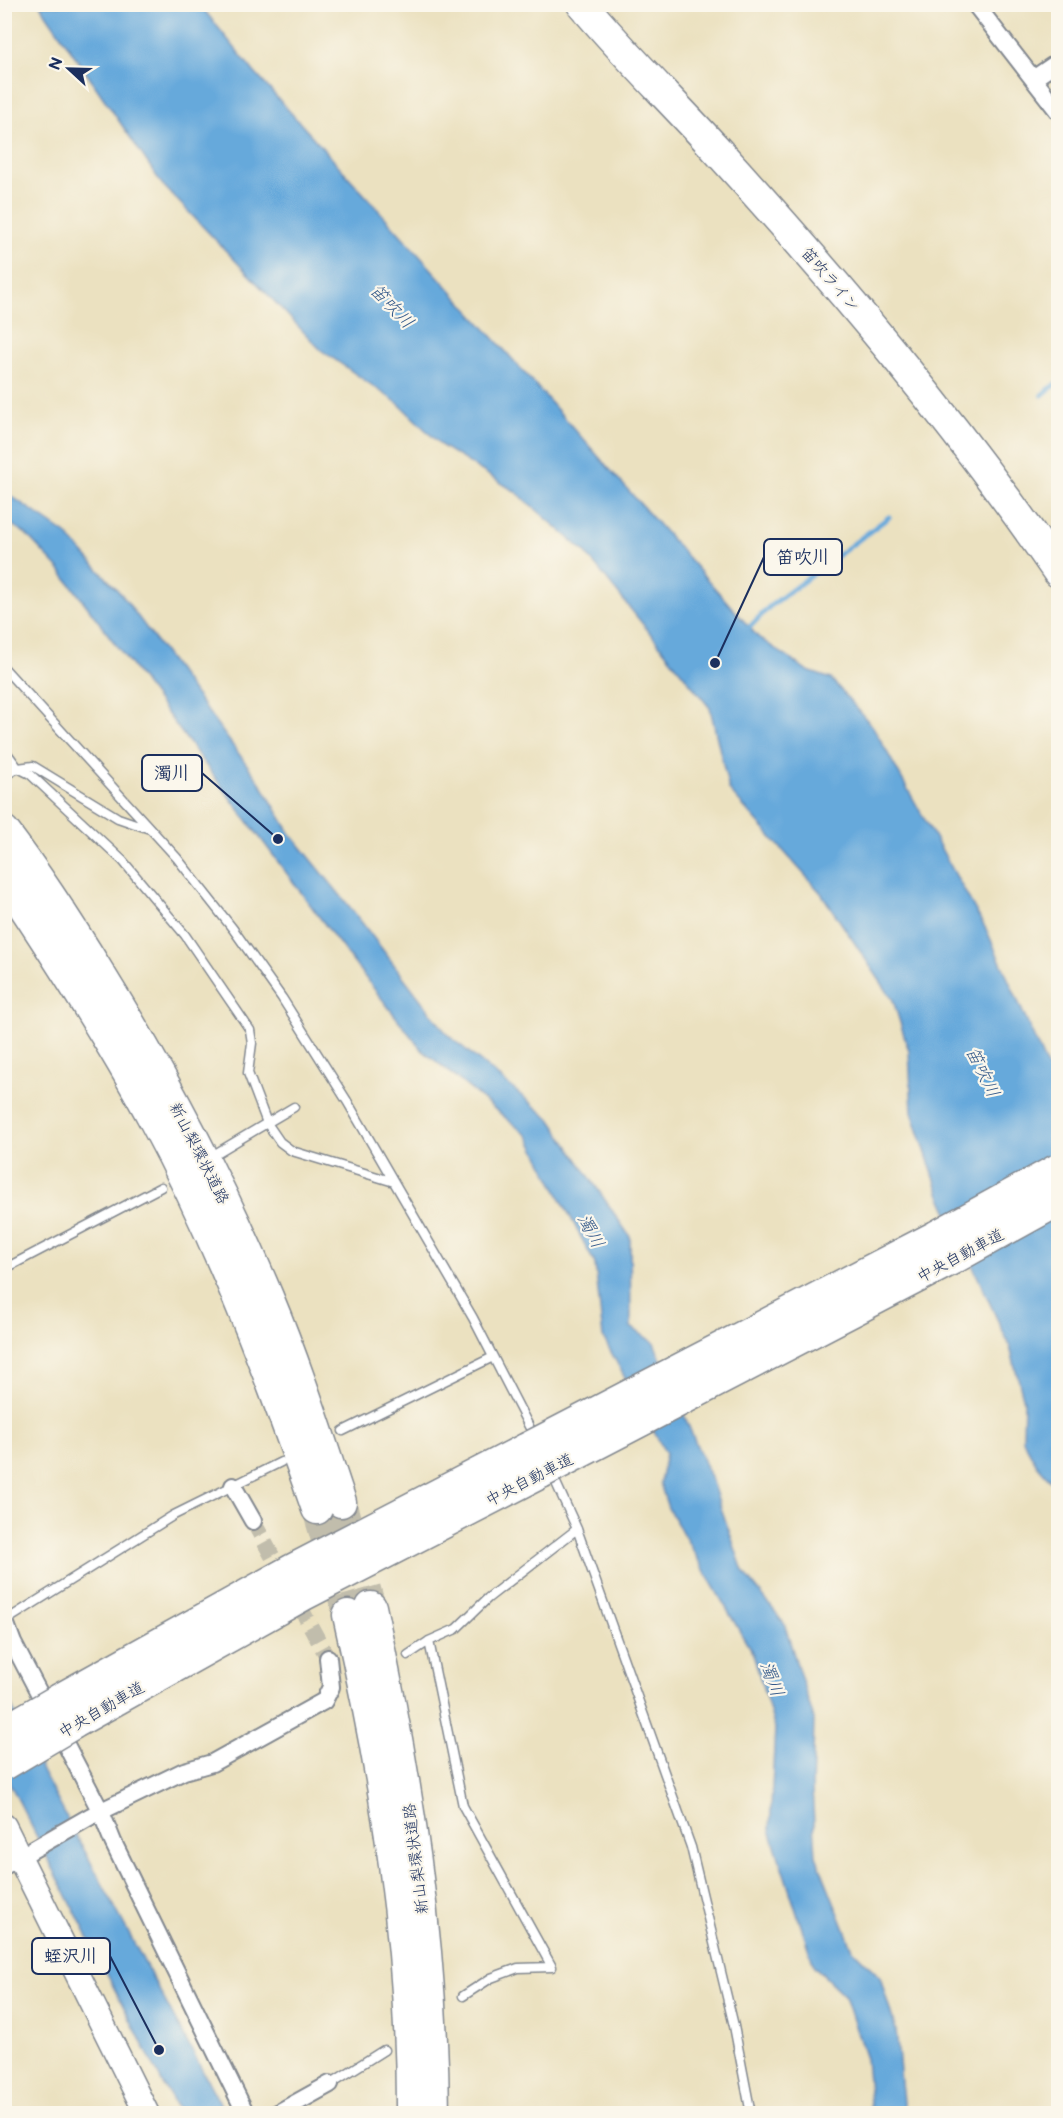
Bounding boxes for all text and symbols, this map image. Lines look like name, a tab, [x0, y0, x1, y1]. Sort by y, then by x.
north arrow	[39, 39, 99, 99]
text: N	[45, 55, 68, 73]
street label: 笛吹ライン	[797, 244, 863, 316]
water label: 笛吹川	[365, 280, 418, 333]
callout: 笛吹川	[764, 539, 842, 575]
text: 笛吹川	[776, 547, 830, 568]
callout: 濁川	[142, 755, 202, 791]
text: 濁川	[154, 763, 190, 784]
water label: 笛吹川	[961, 1043, 1004, 1101]
street label: 新山梨環状道路	[165, 1099, 233, 1208]
water label: 濁川	[573, 1210, 608, 1252]
street label: 中央自動車道	[914, 1225, 1008, 1287]
street label: 中央自動車道	[483, 1450, 577, 1511]
water label: 濁川	[755, 1659, 788, 1700]
street label: 中央自動車道	[55, 1678, 148, 1743]
street label: 新山梨環状道路	[400, 1802, 433, 1916]
callout: 蛭沢川	[32, 1938, 110, 1974]
text: 蛭沢川	[44, 1946, 98, 1967]

